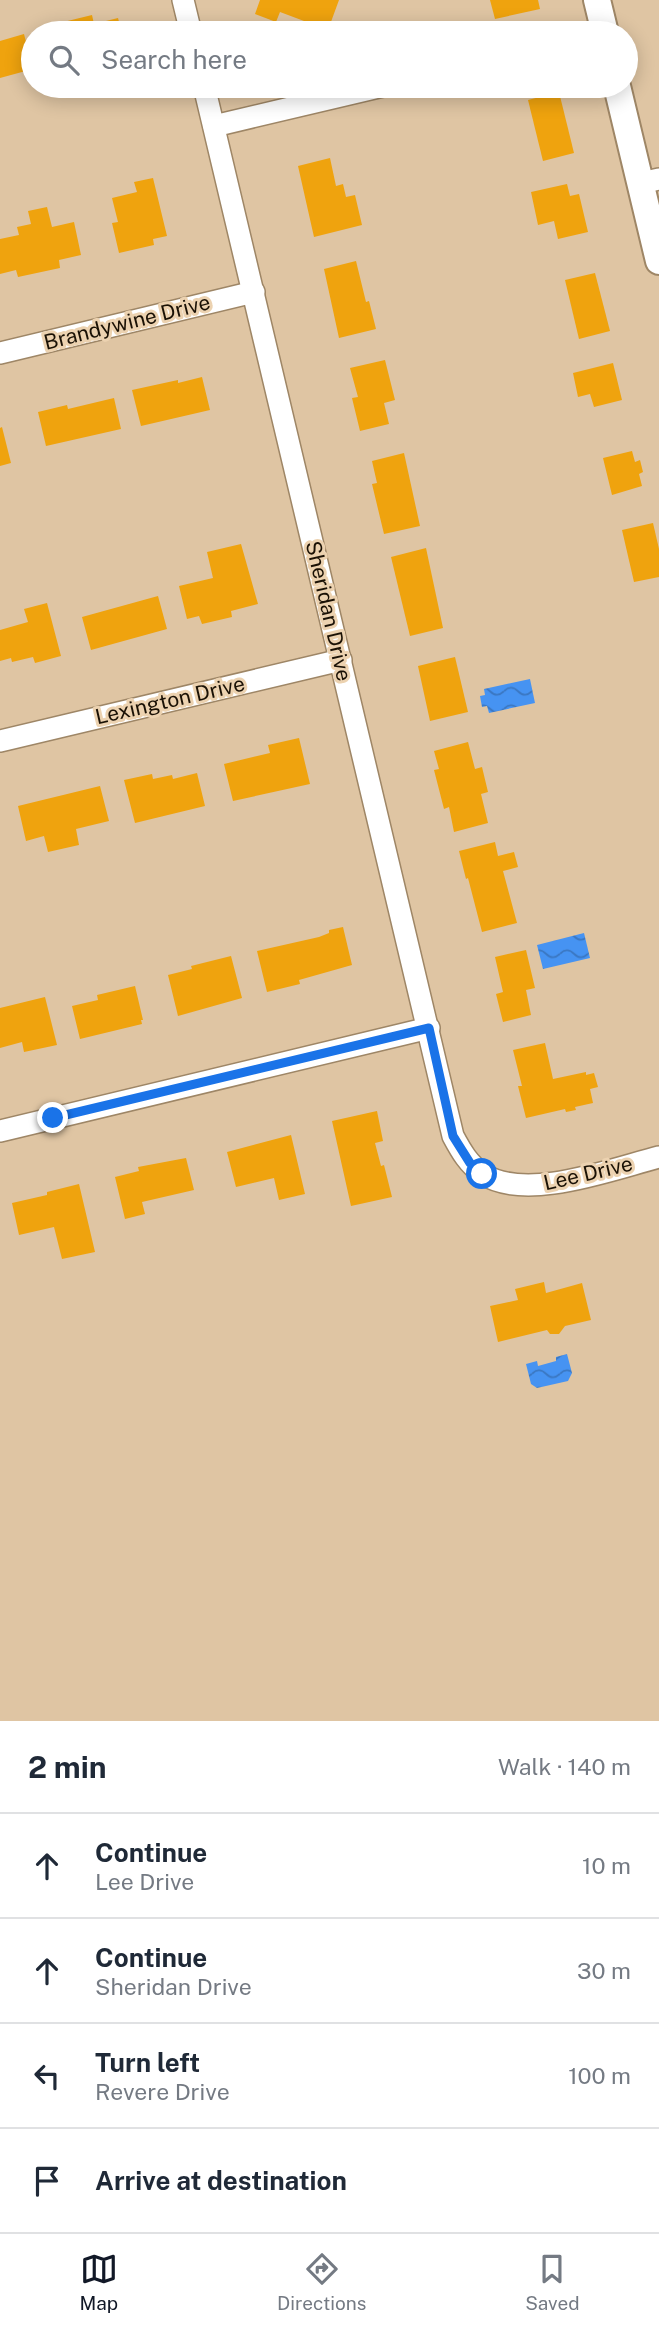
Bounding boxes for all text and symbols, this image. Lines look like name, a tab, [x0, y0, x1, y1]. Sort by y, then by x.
search box	[21, 21, 638, 98]
icon: search	[45, 41, 83, 79]
text: Search here	[101, 44, 247, 75]
street label: Brandywine Drive	[41, 289, 213, 355]
street label: Sheridan Drive	[301, 538, 357, 684]
street label: Lexington Drive	[93, 671, 247, 729]
route end	[37, 1102, 68, 1133]
street label: Lee Drive	[541, 1151, 635, 1195]
route start	[466, 1158, 497, 1189]
text: 2 min	[28, 1749, 107, 1785]
text: Walk · 140 m	[498, 1753, 631, 1780]
text: Continue	[95, 1837, 207, 1868]
icon: ahead	[28, 1847, 66, 1885]
text: 10 m	[582, 1852, 631, 1879]
text: Lee Drive	[95, 1868, 194, 1895]
text: Continue	[95, 1942, 207, 1973]
icon: ahead	[28, 1952, 66, 1990]
text: 30 m	[577, 1957, 631, 1984]
text: Sheridan Drive	[95, 1973, 252, 2000]
text: Turn left	[95, 2047, 200, 2078]
icon: left	[28, 2057, 66, 2095]
text: 100 m	[568, 2062, 631, 2089]
text: Revere Drive	[95, 2078, 230, 2105]
icon: arrive	[28, 2162, 66, 2200]
text: Arrive at destination	[95, 2165, 347, 2196]
tab: Map	[79, 2250, 118, 2314]
tab: Directions	[277, 2250, 366, 2314]
tab: Saved	[525, 2250, 580, 2314]

